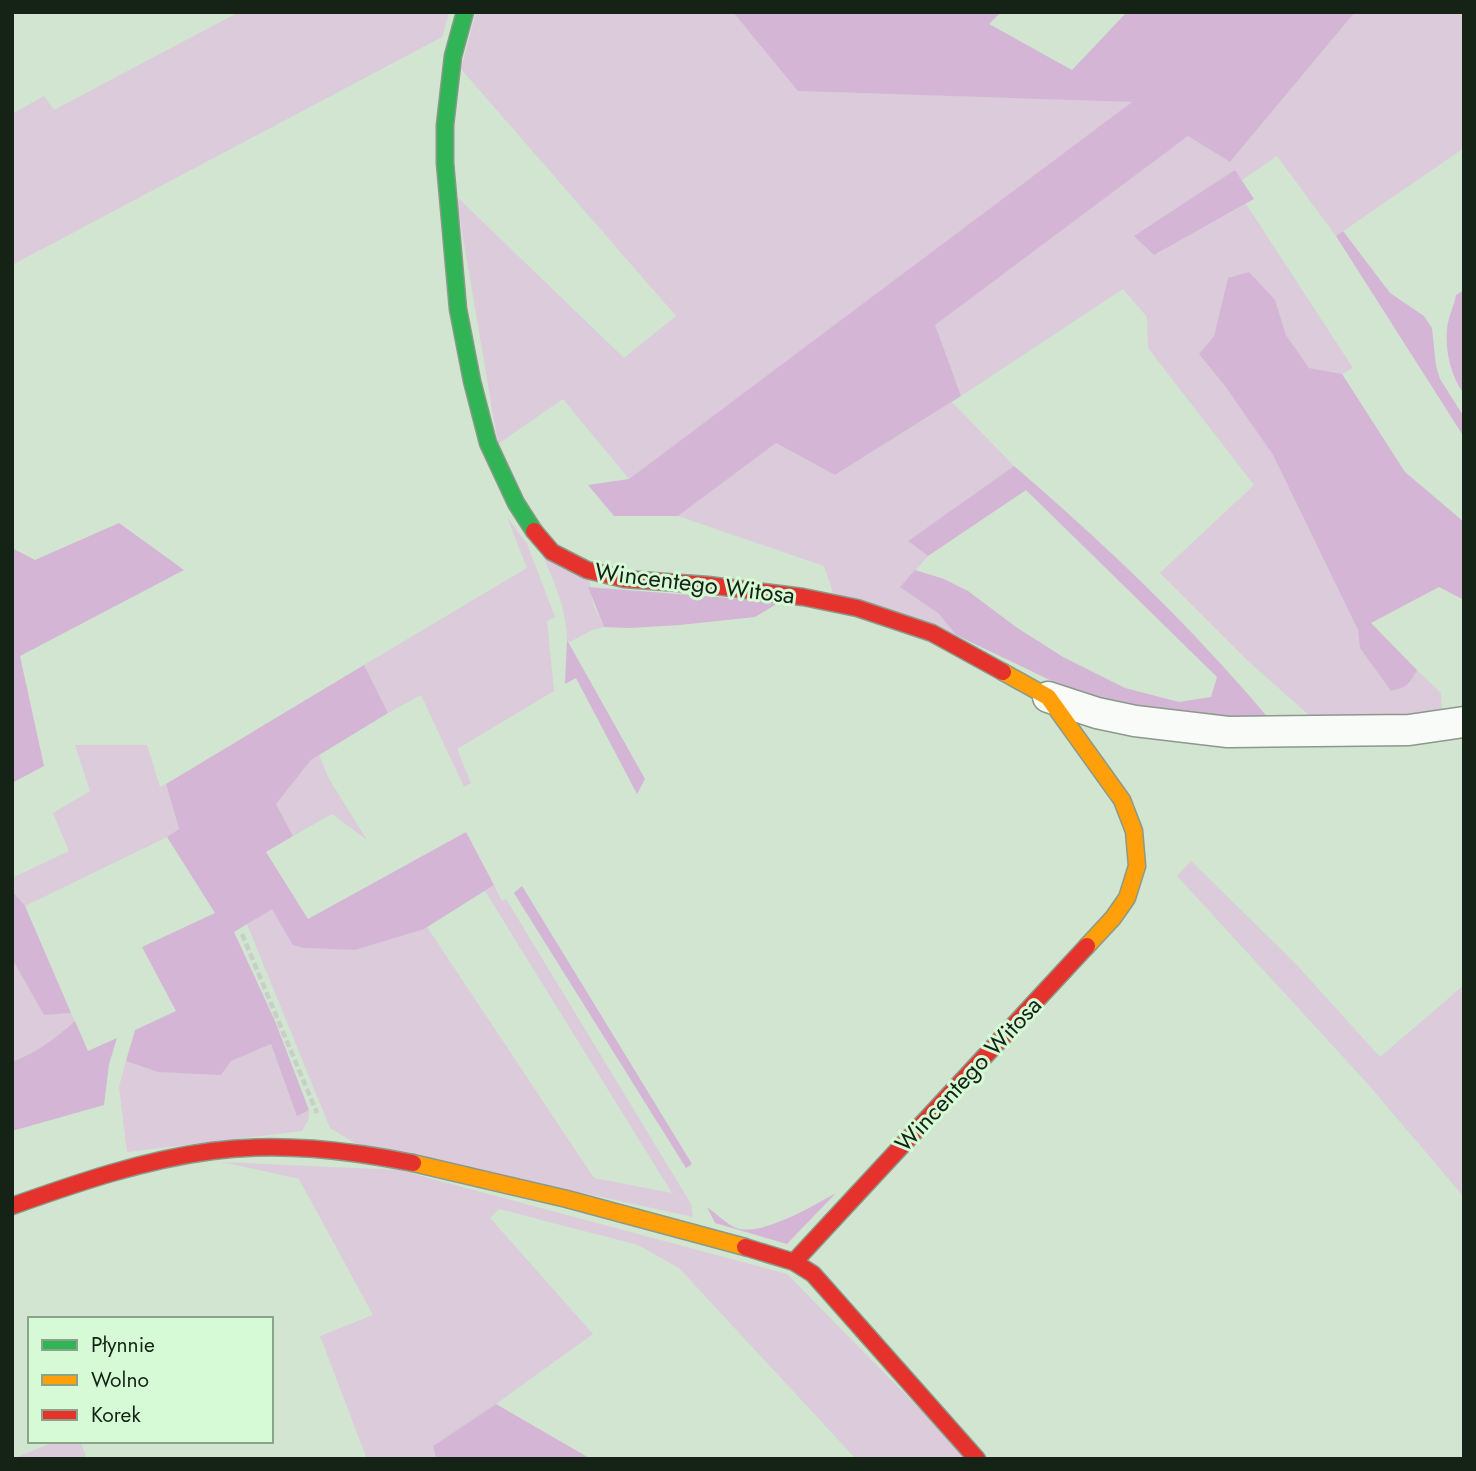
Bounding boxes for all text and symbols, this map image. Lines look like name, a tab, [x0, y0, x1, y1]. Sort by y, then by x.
street label: Wincentego Witosa	[593, 553, 797, 613]
street label: Wincentego Witosa	[887, 988, 1049, 1160]
legend	[28, 1317, 273, 1443]
text: Płynnie	[91, 1330, 155, 1360]
text: Wolno	[91, 1365, 149, 1395]
text: Korek	[91, 1400, 141, 1430]

